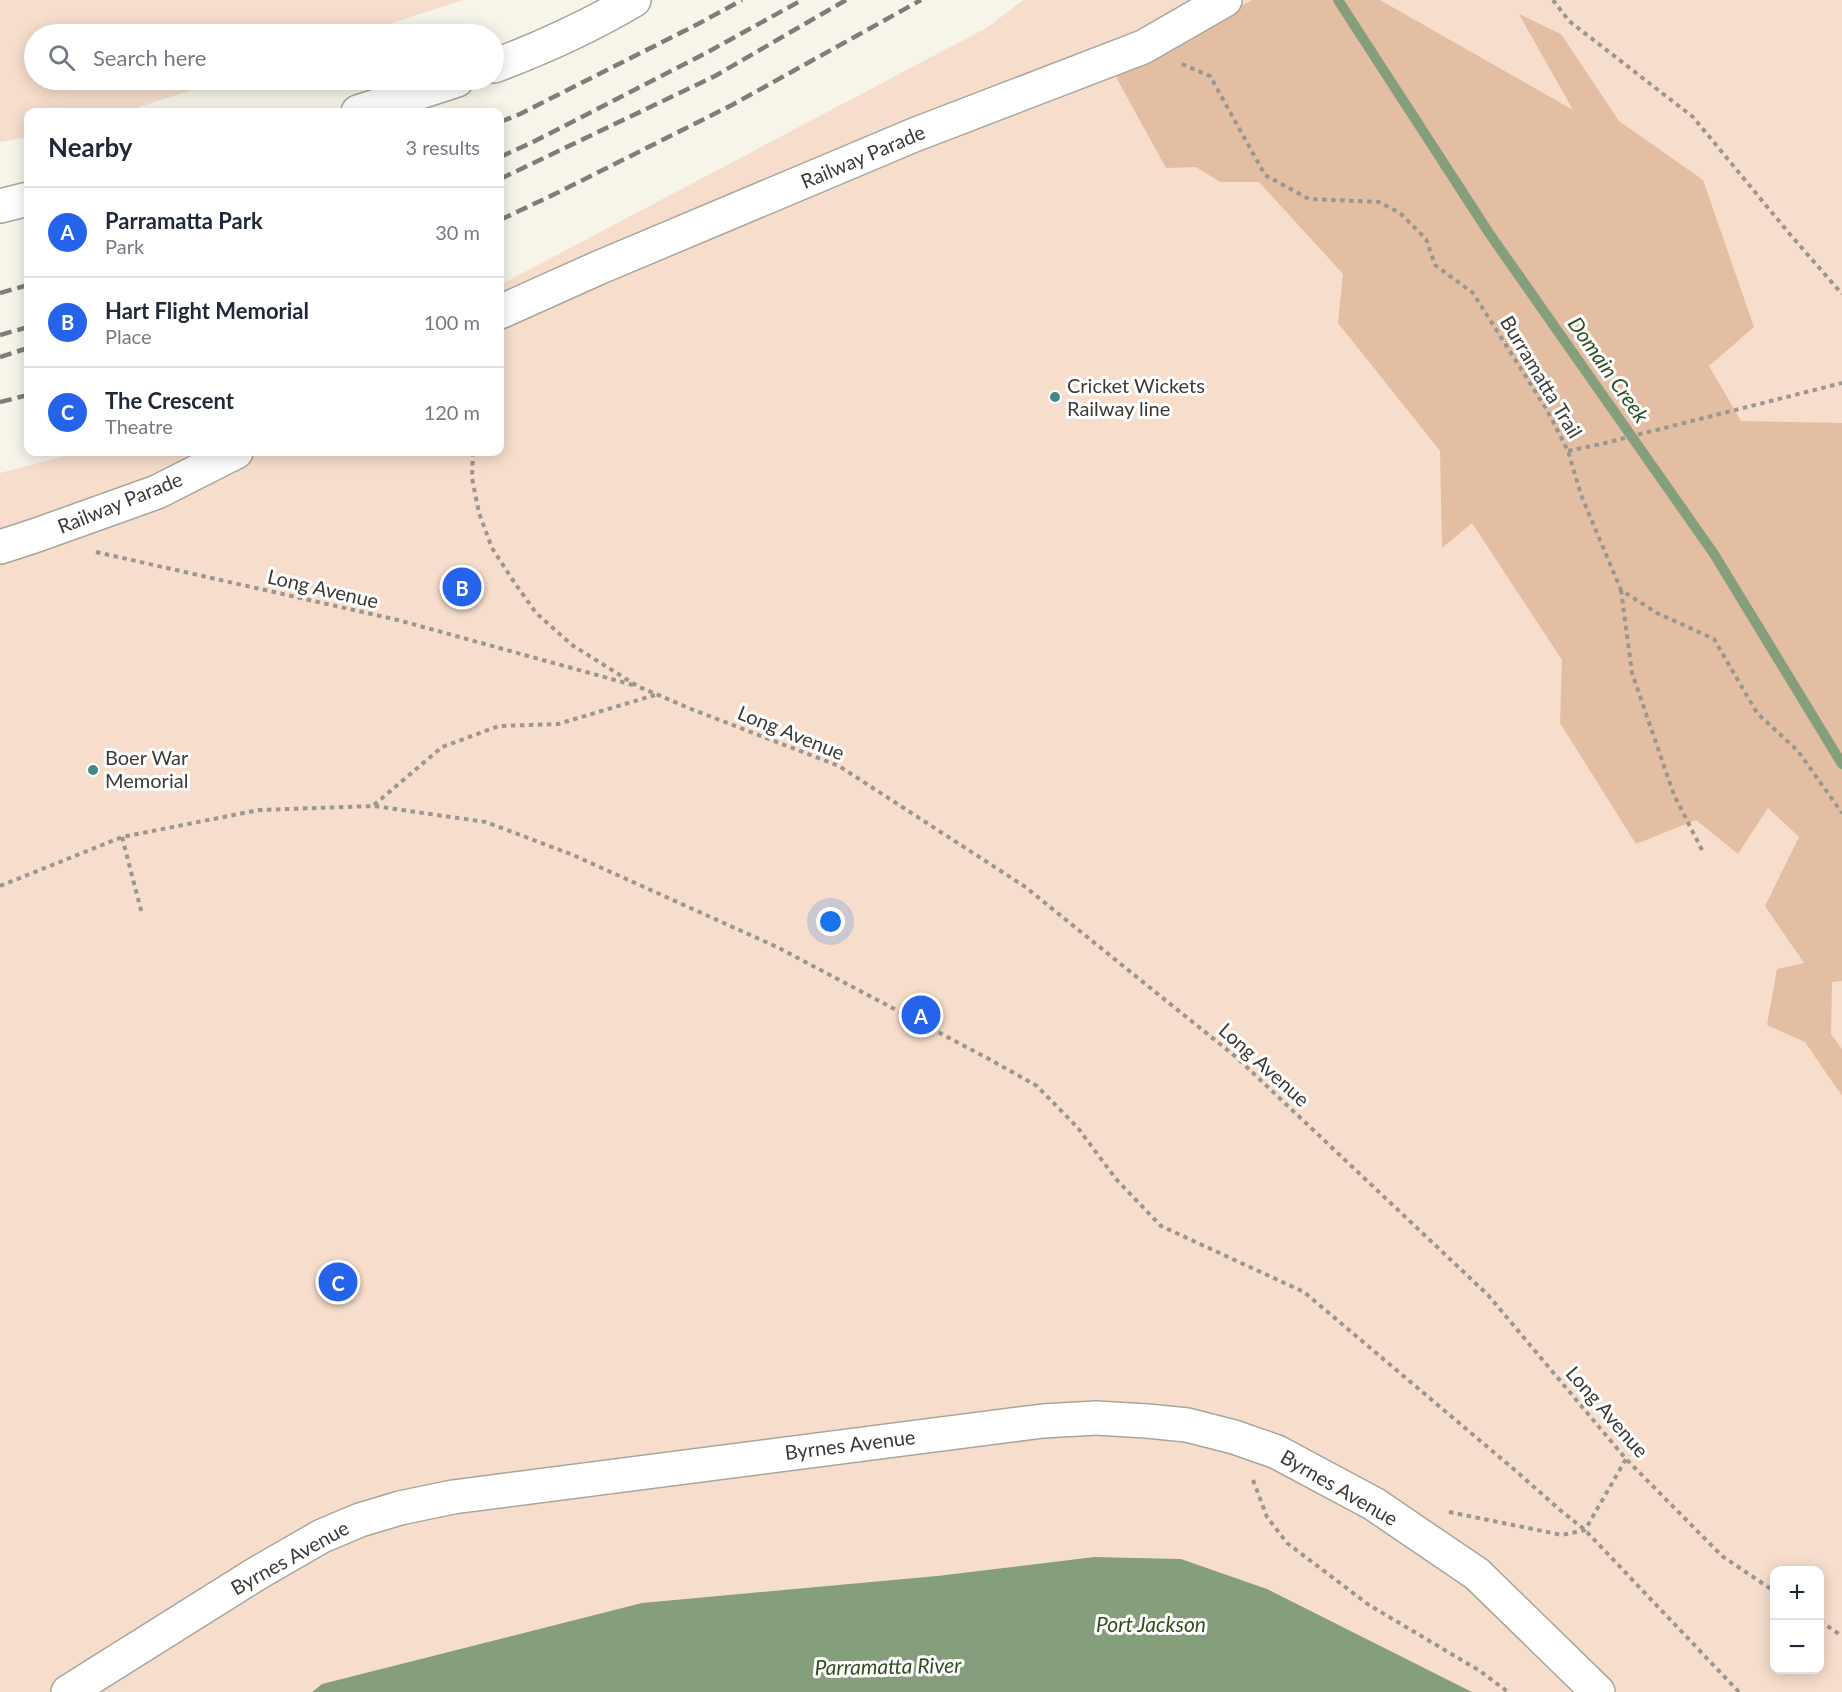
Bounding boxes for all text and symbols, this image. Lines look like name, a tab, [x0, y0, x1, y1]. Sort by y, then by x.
search box	[24, 24, 504, 90]
icon: search	[45, 41, 78, 74]
text: Search here	[93, 44, 206, 71]
street label: Railway Parade	[797, 119, 928, 193]
text: Nearby	[48, 131, 133, 163]
text: 3 results	[405, 135, 480, 159]
text: Parramatta Park	[105, 207, 263, 234]
text: A	[61, 220, 74, 244]
text: 30 m	[435, 220, 480, 244]
text: Park	[105, 234, 144, 258]
text: Hart Flight Memorial	[105, 297, 309, 324]
text: B	[61, 310, 74, 334]
text: 100 m	[424, 310, 480, 334]
street label: Burramatta Trail	[1496, 311, 1588, 442]
water label: Domain Creek	[1564, 311, 1656, 428]
text: Place	[105, 324, 152, 348]
place label: Cricket Wickets Railway line	[1067, 373, 1205, 420]
text: The Crescent	[105, 387, 234, 414]
marker: Cricket Wickets Railway line	[1048, 390, 1062, 404]
text: C	[61, 400, 74, 424]
text: 120 m	[424, 400, 480, 424]
text: Theatre	[105, 414, 173, 438]
street label: Railway Parade	[54, 466, 186, 538]
street label: Long Avenue	[265, 564, 381, 612]
pin: B	[442, 564, 482, 610]
street label: Long Avenue	[734, 700, 848, 764]
place label: Boer War Memorial	[105, 745, 189, 792]
marker: Boer War Memorial	[86, 763, 100, 777]
your location	[816, 907, 845, 936]
pin: A	[902, 992, 940, 1038]
street label: Long Avenue	[1215, 1017, 1315, 1111]
pin: C	[318, 1260, 358, 1304]
street label: Long Avenue	[1562, 1361, 1654, 1462]
street label: Byrnes Avenue	[783, 1424, 917, 1464]
street label: Byrnes Avenue	[1277, 1444, 1402, 1530]
street label: Byrnes Avenue	[226, 1515, 353, 1599]
map controls	[1770, 1566, 1824, 1674]
button: +	[1770, 1566, 1824, 1620]
water label: Port Jackson	[1096, 1611, 1206, 1636]
button: −	[1770, 1620, 1824, 1674]
water label: Parramatta River	[814, 1652, 962, 1679]

